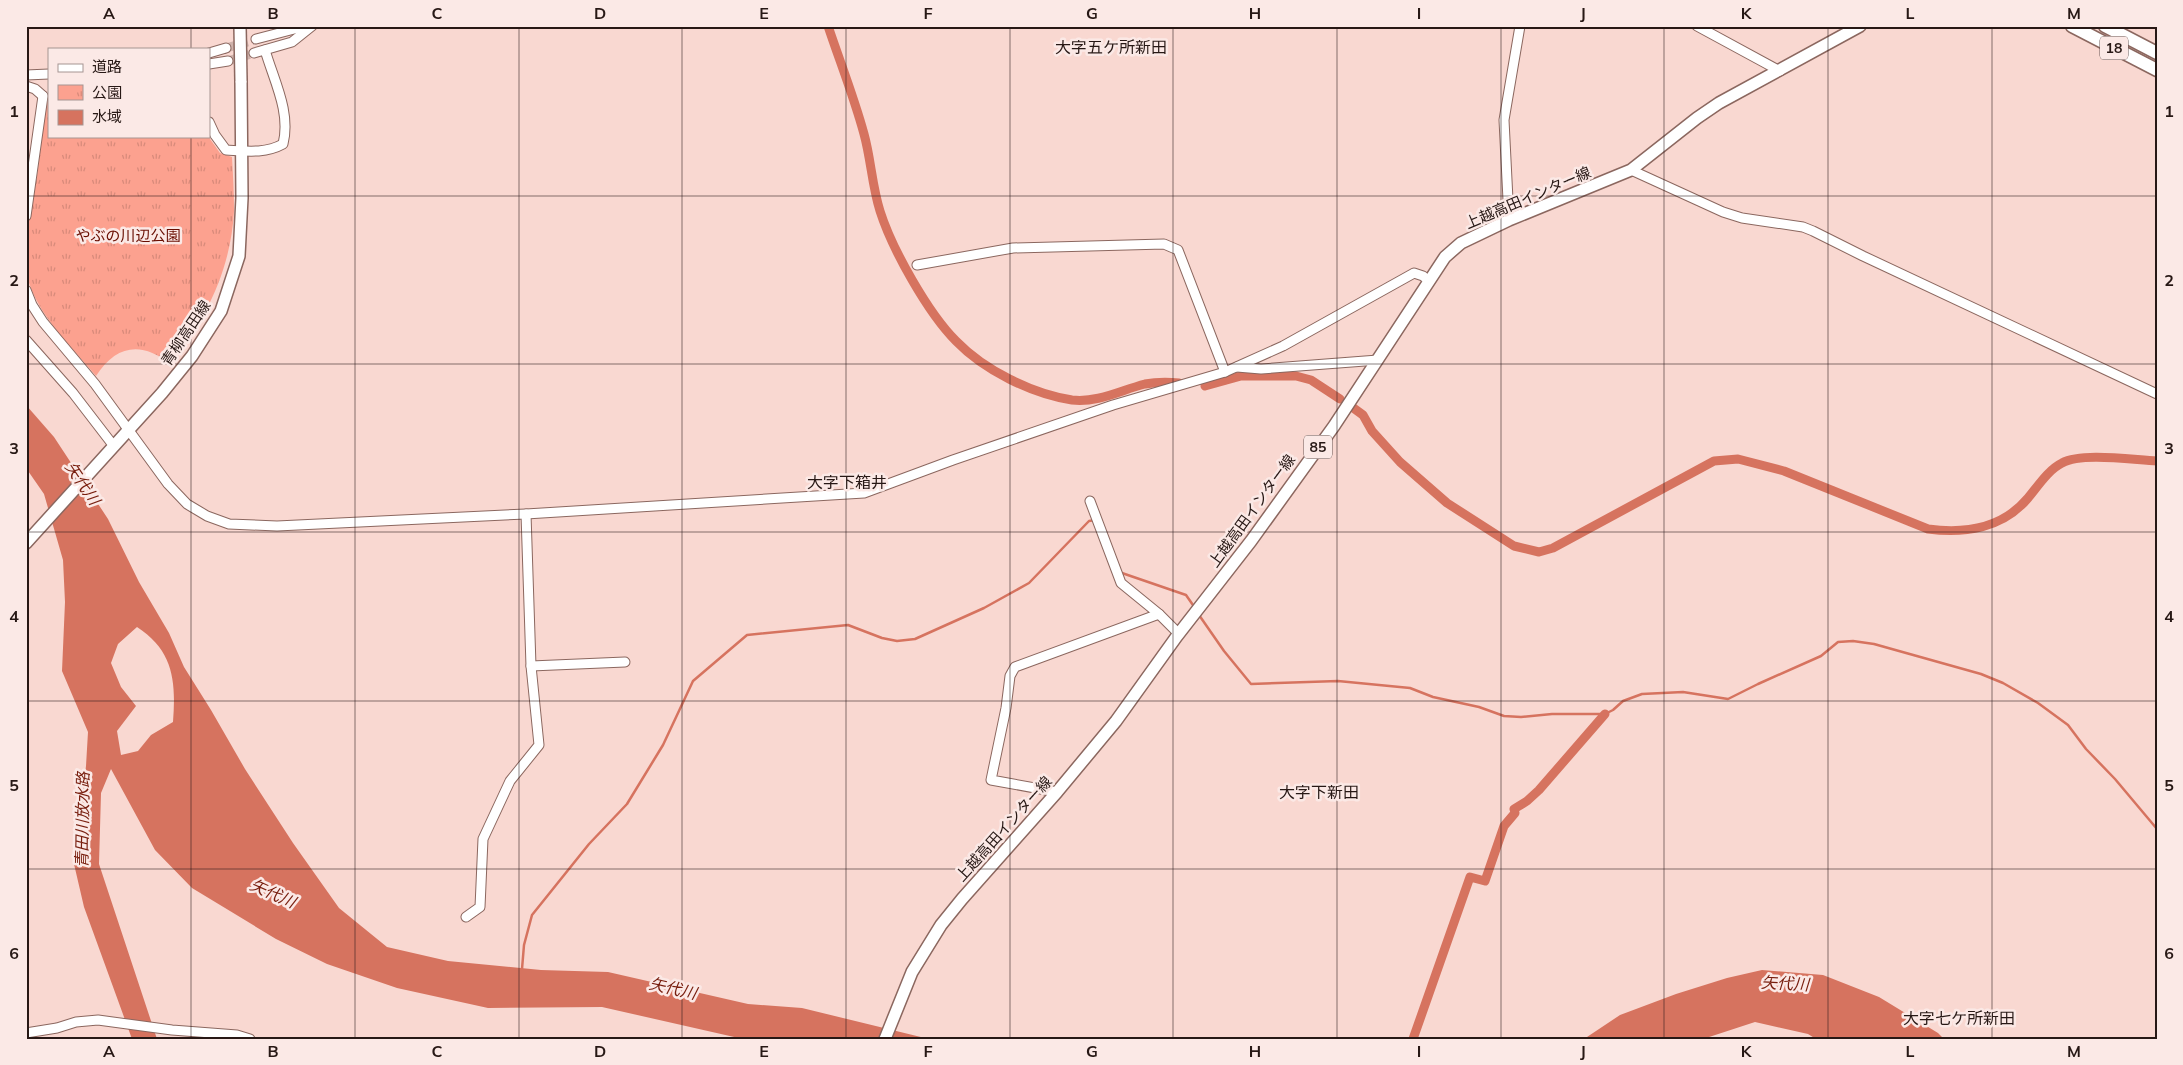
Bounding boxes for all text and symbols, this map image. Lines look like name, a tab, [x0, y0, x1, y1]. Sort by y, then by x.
text: A	[103, 3, 115, 23]
text: B	[267, 3, 279, 23]
text: C	[432, 3, 443, 23]
text: D	[594, 3, 606, 23]
text: E	[759, 3, 769, 23]
text: F	[923, 3, 933, 23]
text: G	[1086, 3, 1098, 23]
text: H	[1249, 3, 1261, 23]
text: I	[1417, 3, 1421, 23]
text: J	[1580, 3, 1586, 23]
text: K	[1741, 3, 1753, 23]
text: L	[1906, 3, 1915, 23]
text: M	[2067, 3, 2081, 23]
road number: 18	[2100, 36, 2128, 59]
district label: 大字五ケ所新田	[1055, 37, 1167, 57]
legend	[48, 48, 210, 138]
text: 道路	[92, 57, 122, 76]
text: 公園	[92, 83, 122, 102]
text: 1	[9, 101, 19, 121]
text: 1	[2164, 101, 2174, 121]
text: 水域	[92, 107, 122, 126]
street label: 上越高田インター線	[1462, 162, 1594, 233]
park label: やぶの川辺公園	[75, 226, 181, 245]
text: 2	[9, 270, 19, 290]
text: 2	[2164, 270, 2174, 290]
street label: 青柳高田線	[157, 296, 214, 369]
road number: 85	[1304, 436, 1332, 458]
text: 3	[9, 438, 19, 458]
text: 3	[2164, 438, 2174, 458]
street label: 上越高田インター線	[1204, 451, 1299, 571]
water label: 矢代川	[61, 458, 106, 510]
district label: 大字下箱井	[807, 472, 887, 492]
text: 4	[9, 606, 19, 626]
text: 4	[2164, 606, 2174, 626]
water label: 青田川放水路	[71, 770, 93, 868]
street label: 上越高田インター線	[951, 772, 1056, 885]
text: 5	[9, 775, 19, 795]
text: 5	[2164, 775, 2174, 795]
district label: 大字下新田	[1279, 782, 1359, 802]
water label: 矢代川	[247, 874, 301, 913]
text: 6	[9, 943, 19, 963]
text: 6	[2164, 943, 2174, 963]
water label: 矢代川	[1761, 972, 1811, 994]
water label: 矢代川	[647, 973, 701, 1004]
district label: 大字七ケ所新田	[1903, 1008, 2015, 1028]
text: A	[103, 1041, 115, 1061]
text: B	[267, 1041, 279, 1061]
text: C	[432, 1041, 443, 1061]
text: D	[594, 1041, 606, 1061]
text: E	[759, 1041, 769, 1061]
text: F	[923, 1041, 933, 1061]
text: G	[1086, 1041, 1098, 1061]
text: H	[1249, 1041, 1261, 1061]
text: I	[1417, 1041, 1421, 1061]
text: J	[1580, 1041, 1586, 1061]
text: K	[1741, 1041, 1753, 1061]
text: L	[1906, 1041, 1915, 1061]
text: M	[2067, 1041, 2081, 1061]

